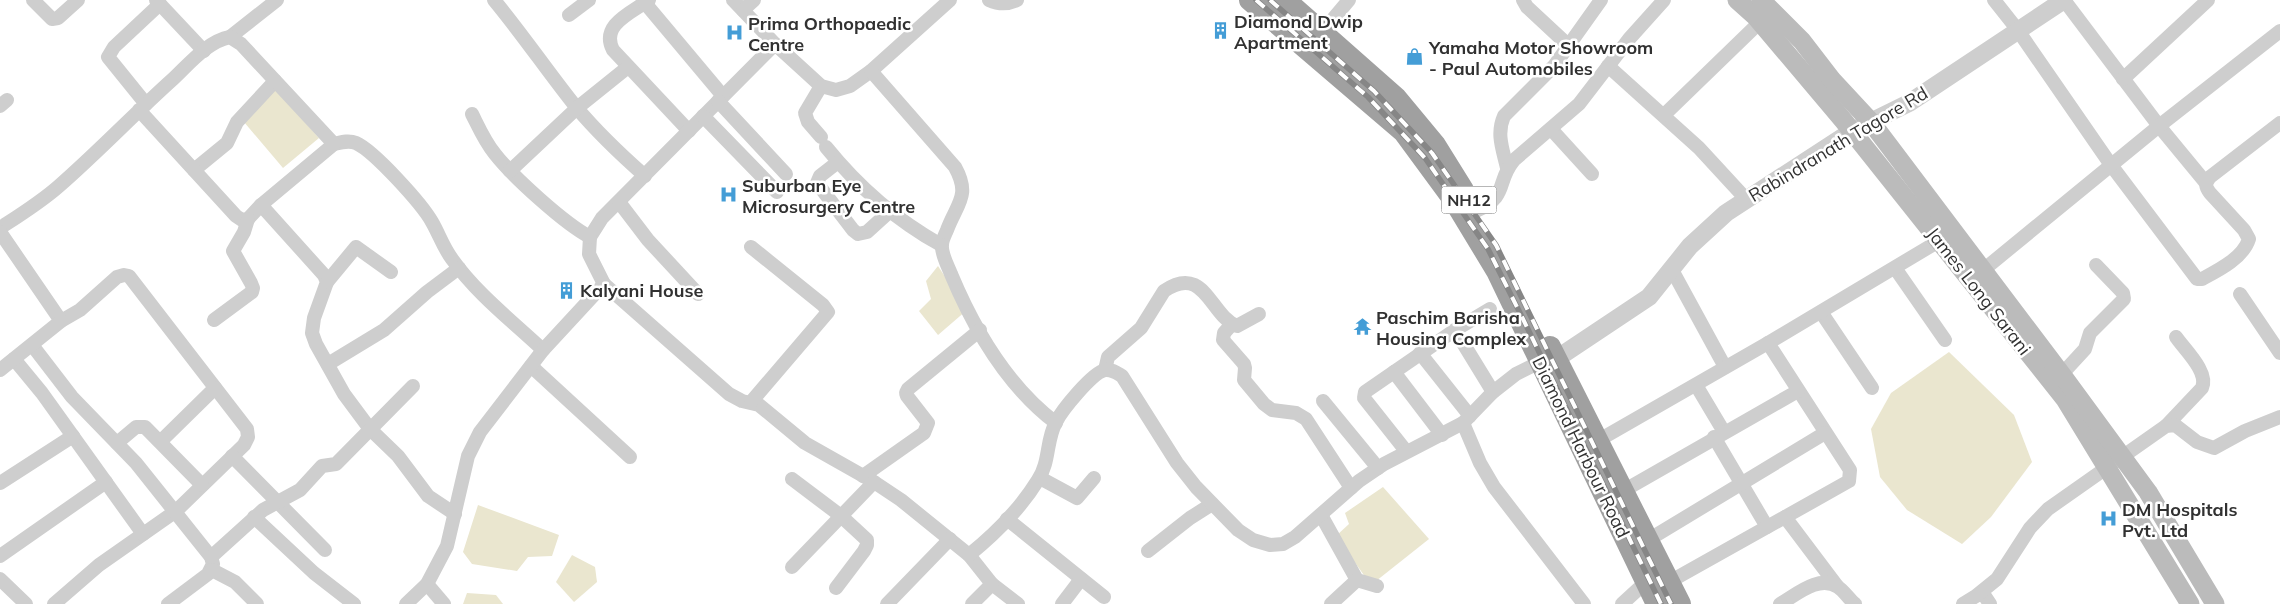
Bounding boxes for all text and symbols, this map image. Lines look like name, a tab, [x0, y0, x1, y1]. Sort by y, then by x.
place label: Diamond Dwip Apartment	[1234, 10, 1363, 54]
place label: Prima Orthopaedic Centre	[748, 12, 911, 56]
building icon: Diamond Dwip Apartment	[1210, 21, 1230, 41]
hospital icon: Prima Orthopaedic Centre	[724, 23, 744, 43]
place label: Yamaha Motor Showroom - Paul Automobiles	[1428, 36, 1653, 80]
shop icon: Yamaha Motor Showroom - Paul Automobiles	[1405, 47, 1425, 67]
street label: Rabindranath Tagore Rd	[1744, 81, 1932, 207]
place label: Suburban Eye Microsurgery Centre	[742, 174, 915, 218]
hospital icon: Suburban Eye Microsurgery Centre	[718, 185, 738, 205]
road number: NH12	[1442, 186, 1496, 214]
street label: James Long Sarani	[1922, 222, 2036, 360]
place label: Kalyani House	[580, 279, 703, 302]
building icon: Kalyani House	[556, 280, 576, 300]
place label: Paschim Barisha Housing Complex	[1376, 306, 1527, 350]
temple icon: Paschim Barisha Housing Complex	[1352, 317, 1372, 337]
street label: Diamond Harbour Road	[1527, 353, 1635, 541]
place label: DM Hospitals Pvt. Ltd	[2122, 498, 2237, 542]
hospital icon: DM Hospitals Pvt. Ltd	[2098, 509, 2118, 529]

